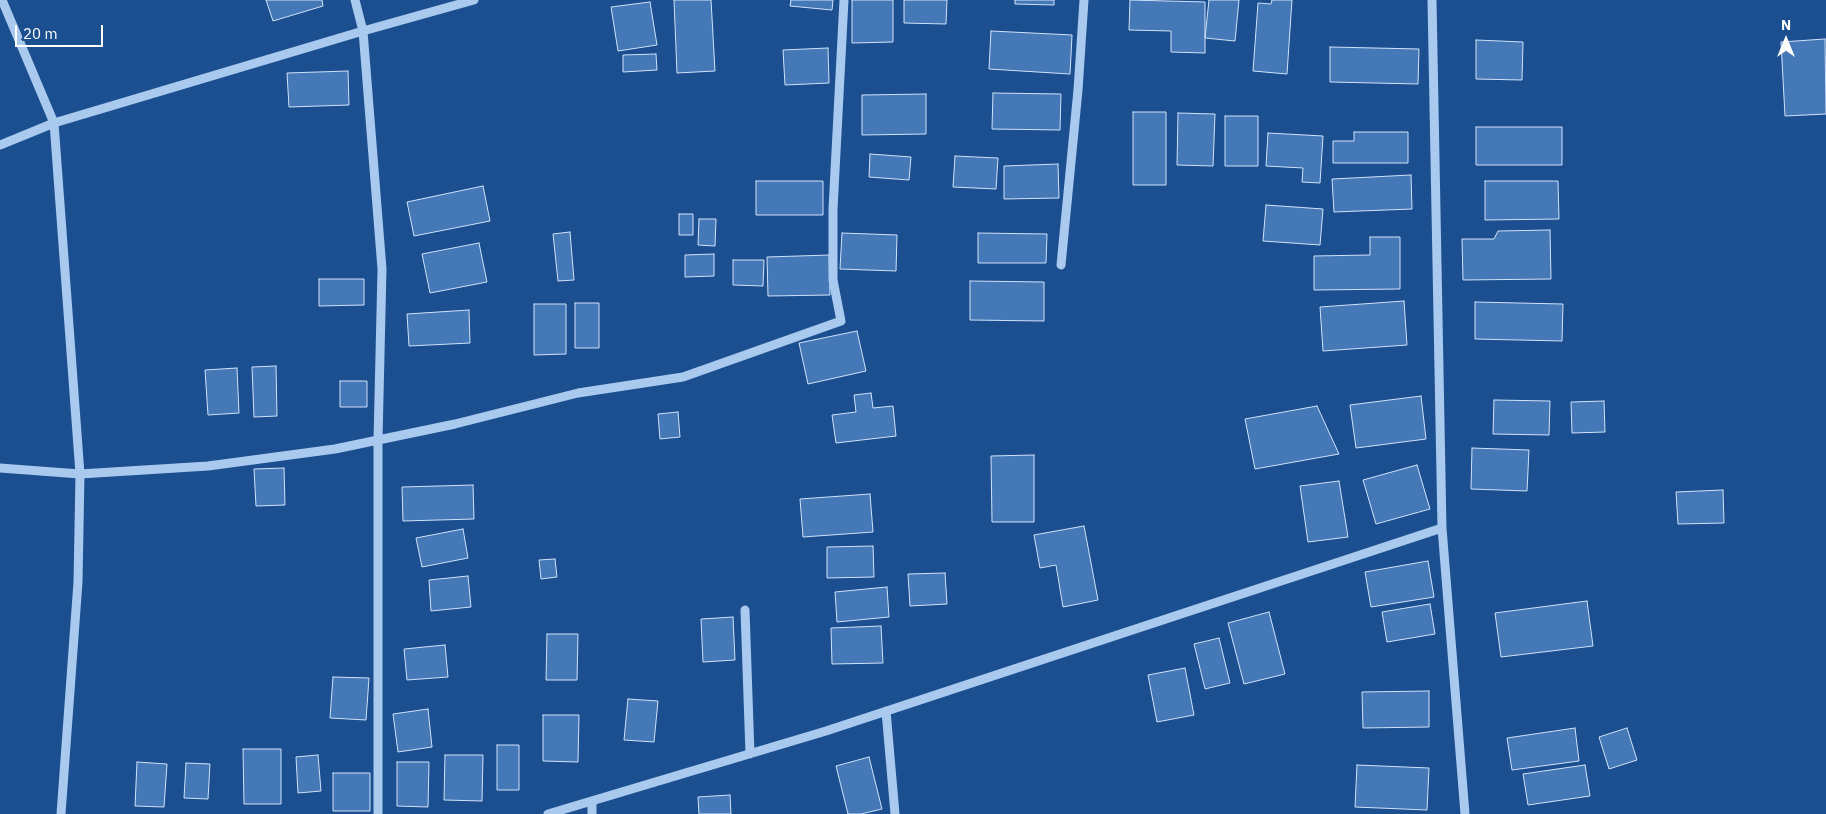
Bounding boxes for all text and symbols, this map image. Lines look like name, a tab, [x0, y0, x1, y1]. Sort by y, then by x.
scale bar	[18, 15, 105, 47]
north arrow	[1761, 15, 1811, 65]
text: N	[1781, 16, 1791, 34]
text: 20 m	[23, 24, 58, 43]

